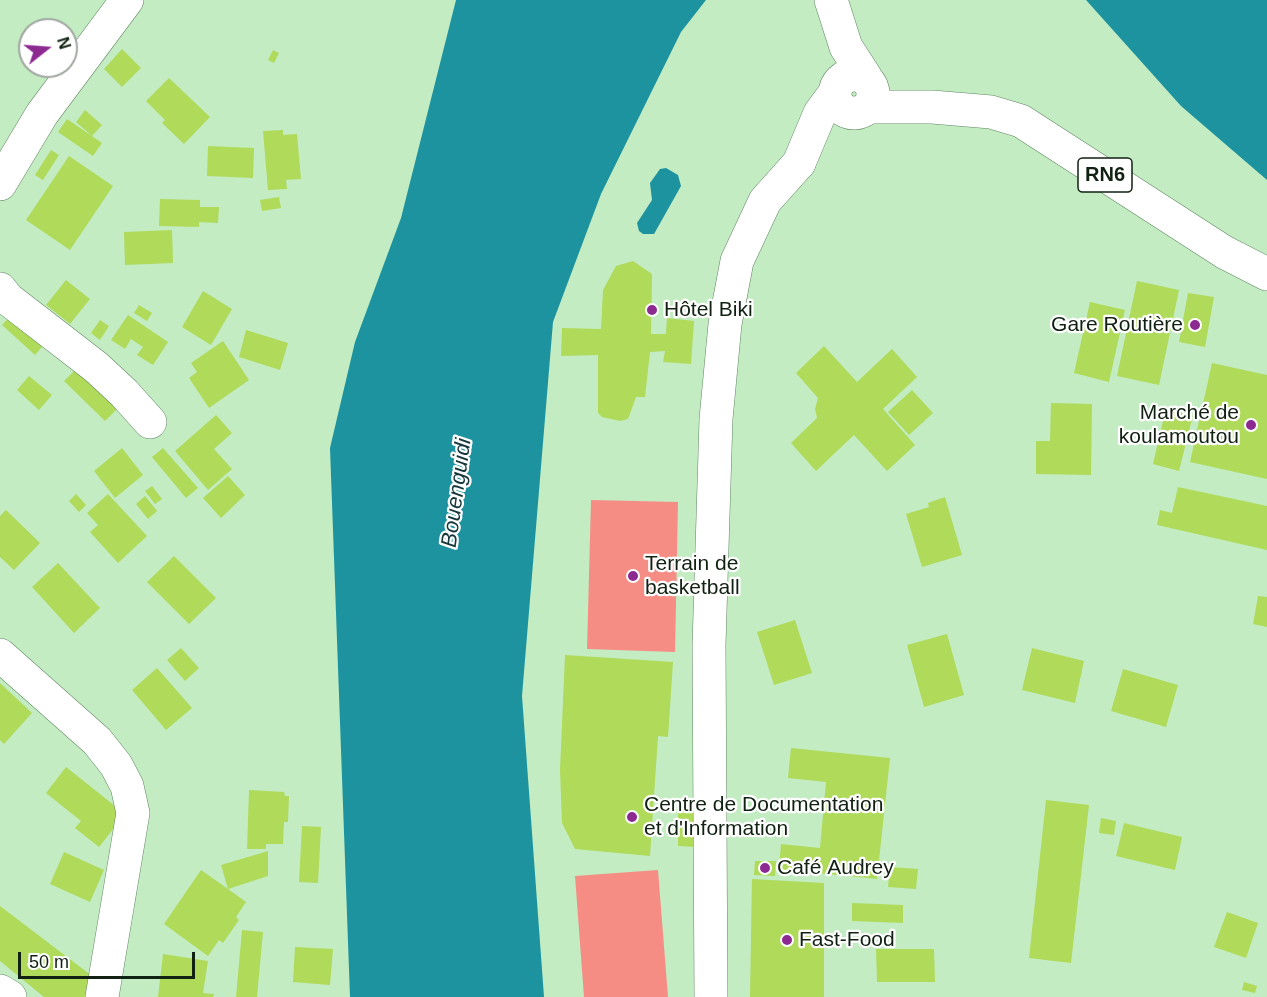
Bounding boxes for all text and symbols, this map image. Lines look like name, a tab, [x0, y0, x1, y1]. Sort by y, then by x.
north arrow	[18, 18, 78, 78]
text: N	[54, 35, 74, 51]
road number: RN6	[1078, 158, 1132, 192]
place label: Hôtel Biki	[664, 297, 753, 323]
marker: Hôtel Biki	[645, 303, 659, 317]
place label: Gare Routière	[1051, 312, 1183, 338]
marker: Gare Routière	[1188, 318, 1202, 332]
place label: Marché de koulamoutou	[1119, 400, 1239, 450]
marker: Marché de koulamoutou	[1244, 418, 1258, 432]
water label: Bouenguidi	[436, 437, 478, 549]
place label: Terrain de basketball	[645, 551, 740, 601]
marker: Terrain de basketball	[626, 569, 640, 583]
place label: Centre de Documentation et d'Information	[644, 792, 883, 842]
marker: Centre de Documentation et d'Information	[625, 810, 639, 824]
place label: Café Audrey	[777, 855, 894, 881]
marker: Café Audrey	[758, 861, 772, 875]
place label: Fast-Food	[799, 927, 895, 953]
marker: Fast-Food	[780, 933, 794, 947]
scale bar	[21, 940, 198, 978]
text: 50 m	[29, 952, 69, 972]

